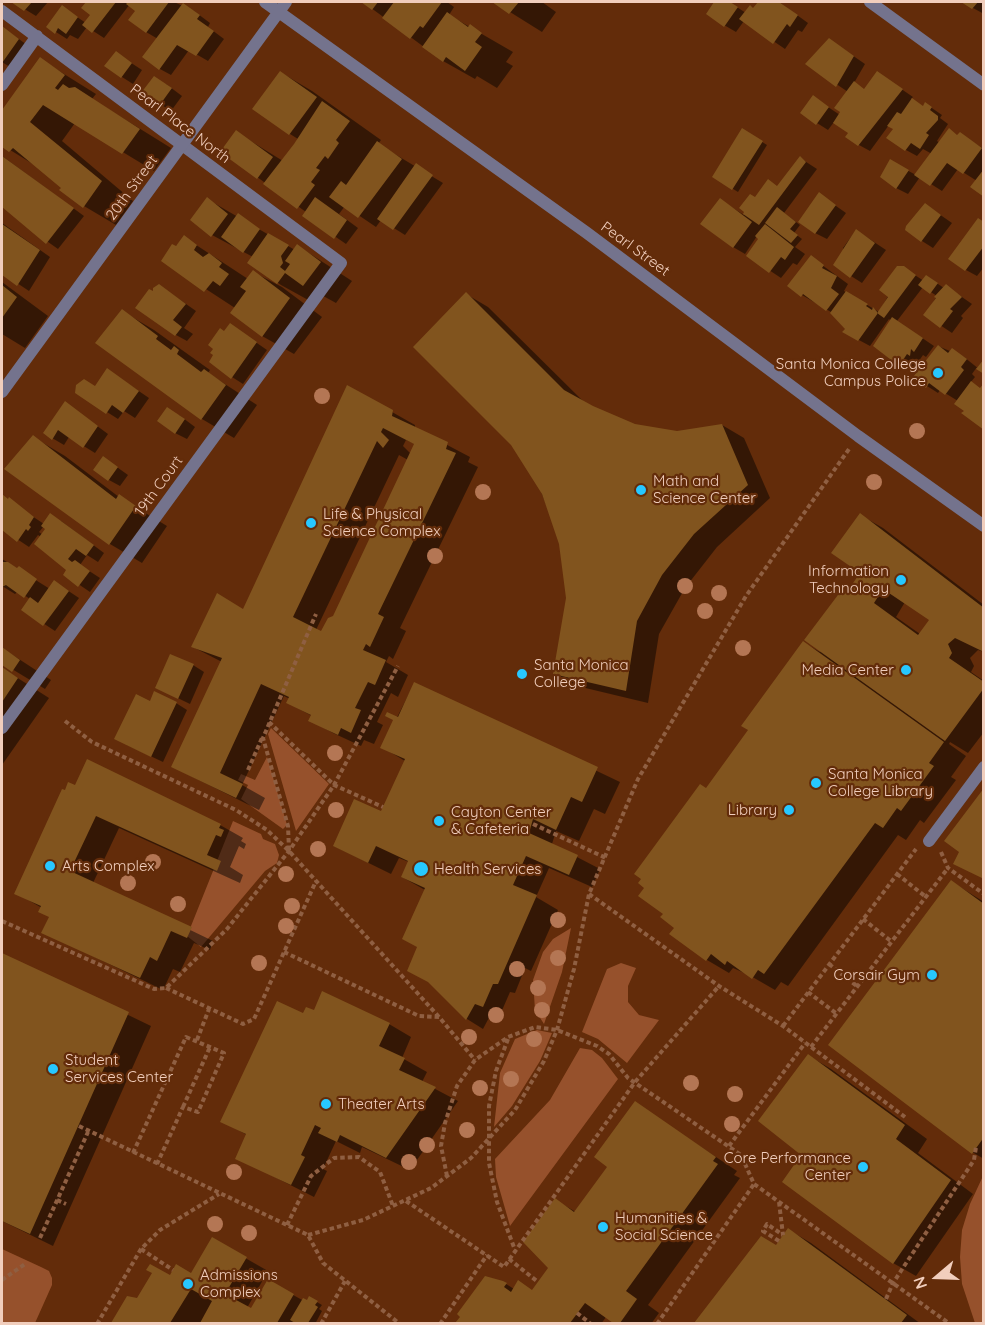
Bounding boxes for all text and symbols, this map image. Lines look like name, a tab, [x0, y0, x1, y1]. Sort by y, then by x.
street label: Pearl Place North	[126, 80, 234, 168]
street label: 20th Street	[102, 152, 162, 224]
street label: Pearl Street	[597, 218, 673, 280]
place label: Santa Monica College Campus Police	[776, 355, 926, 390]
marker: Santa Monica College Campus Police	[931, 366, 945, 380]
street label: 19th Court	[131, 452, 187, 520]
place label: Math and Science Center	[653, 472, 756, 507]
marker: Math and Science Center	[634, 483, 648, 497]
place label: Life & Physical Science Complex	[323, 505, 440, 540]
marker: Life & Physical Science Complex	[304, 516, 318, 530]
place label: Information Technology	[808, 562, 889, 597]
marker: Information Technology	[894, 573, 908, 587]
place label: Santa Monica College	[534, 656, 629, 691]
place label: Media Center	[801, 661, 894, 679]
marker: Media Center	[899, 663, 913, 677]
marker: Santa Monica College	[515, 667, 529, 681]
place label: Santa Monica College Library	[828, 765, 933, 800]
marker: Santa Monica College Library	[809, 776, 823, 790]
place label: Library	[728, 801, 777, 819]
place label: Cayton Center & Cafeteria	[451, 803, 551, 838]
marker: Library	[782, 803, 796, 817]
marker: Cayton Center & Cafeteria	[432, 814, 446, 828]
place label: Arts Complex	[62, 857, 155, 875]
marker: Arts Complex	[43, 859, 57, 873]
marker: Health Services	[412, 860, 430, 878]
place label: Health Services	[434, 860, 541, 878]
place label: Corsair Gym	[833, 966, 920, 984]
marker: Corsair Gym	[925, 968, 939, 982]
place label: Student Services Center	[65, 1051, 173, 1086]
marker: Student Services Center	[46, 1062, 60, 1076]
place label: Theater Arts	[338, 1095, 424, 1113]
marker: Theater Arts	[319, 1097, 333, 1111]
place label: Core Performance Center	[724, 1149, 851, 1184]
marker: Core Performance Center	[856, 1160, 870, 1174]
place label: Humanities & Social Science	[615, 1209, 713, 1244]
marker: Humanities & Social Science	[596, 1220, 610, 1234]
north arrow	[907, 1247, 967, 1307]
place label: Admissions Complex	[200, 1266, 278, 1301]
text: N	[909, 1274, 931, 1292]
marker: Admissions Complex	[181, 1277, 195, 1291]

